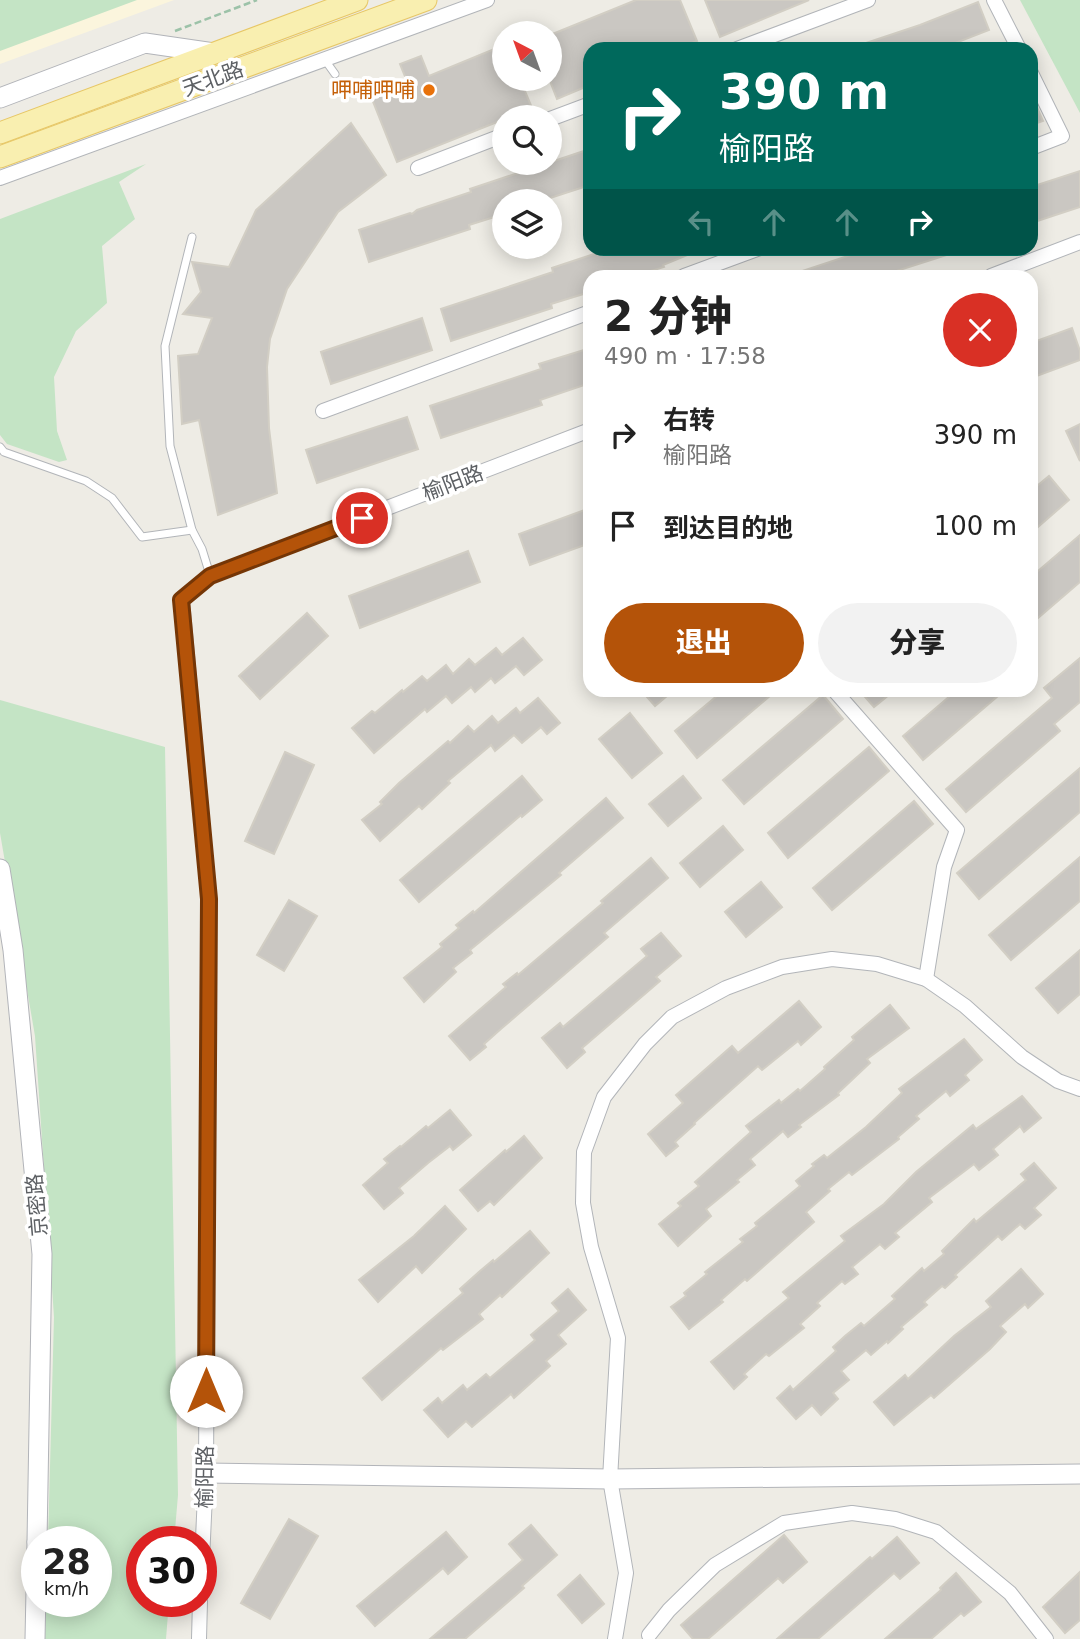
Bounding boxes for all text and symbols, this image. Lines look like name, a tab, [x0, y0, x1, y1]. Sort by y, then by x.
north arrow	[492, 21, 562, 91]
map controls	[492, 21, 562, 259]
street label: 天北路	[179, 57, 247, 101]
text: 390 m	[719, 64, 889, 121]
icon: right	[604, 70, 695, 161]
place label: 呷哺呷哺	[331, 78, 415, 102]
marker: 呷哺呷哺	[421, 82, 437, 98]
button: search	[492, 105, 562, 175]
text: 榆阳路	[719, 130, 815, 168]
button: layers	[492, 189, 562, 259]
icon: left	[682, 203, 720, 241]
icon: ahead	[755, 203, 793, 241]
icon: ahead	[828, 203, 866, 241]
icon: right	[901, 203, 939, 241]
text: 2 分钟	[604, 292, 732, 341]
button: close	[943, 293, 1017, 367]
text: 490 m · 17:58	[604, 343, 766, 369]
text: 右转	[663, 405, 715, 435]
icon: right	[604, 416, 642, 454]
text: 390 m	[934, 420, 1017, 450]
text: 榆阳路	[663, 442, 732, 468]
street label: 榆阳路	[419, 461, 487, 505]
pin	[332, 488, 392, 548]
icon: arrive	[343, 499, 381, 537]
icon: arrive	[604, 507, 642, 545]
text: 100 m	[934, 511, 1017, 541]
text: 到达目的地	[663, 513, 793, 543]
button: 退出	[604, 603, 804, 683]
button: 分享	[818, 603, 1017, 683]
street label: 京密路	[22, 1173, 52, 1237]
position arrow	[169, 1354, 243, 1428]
street label: 榆阳路	[192, 1445, 218, 1509]
speed limit sign: 30	[126, 1526, 217, 1617]
text: 28	[42, 1542, 91, 1582]
text: km/h	[44, 1578, 89, 1599]

